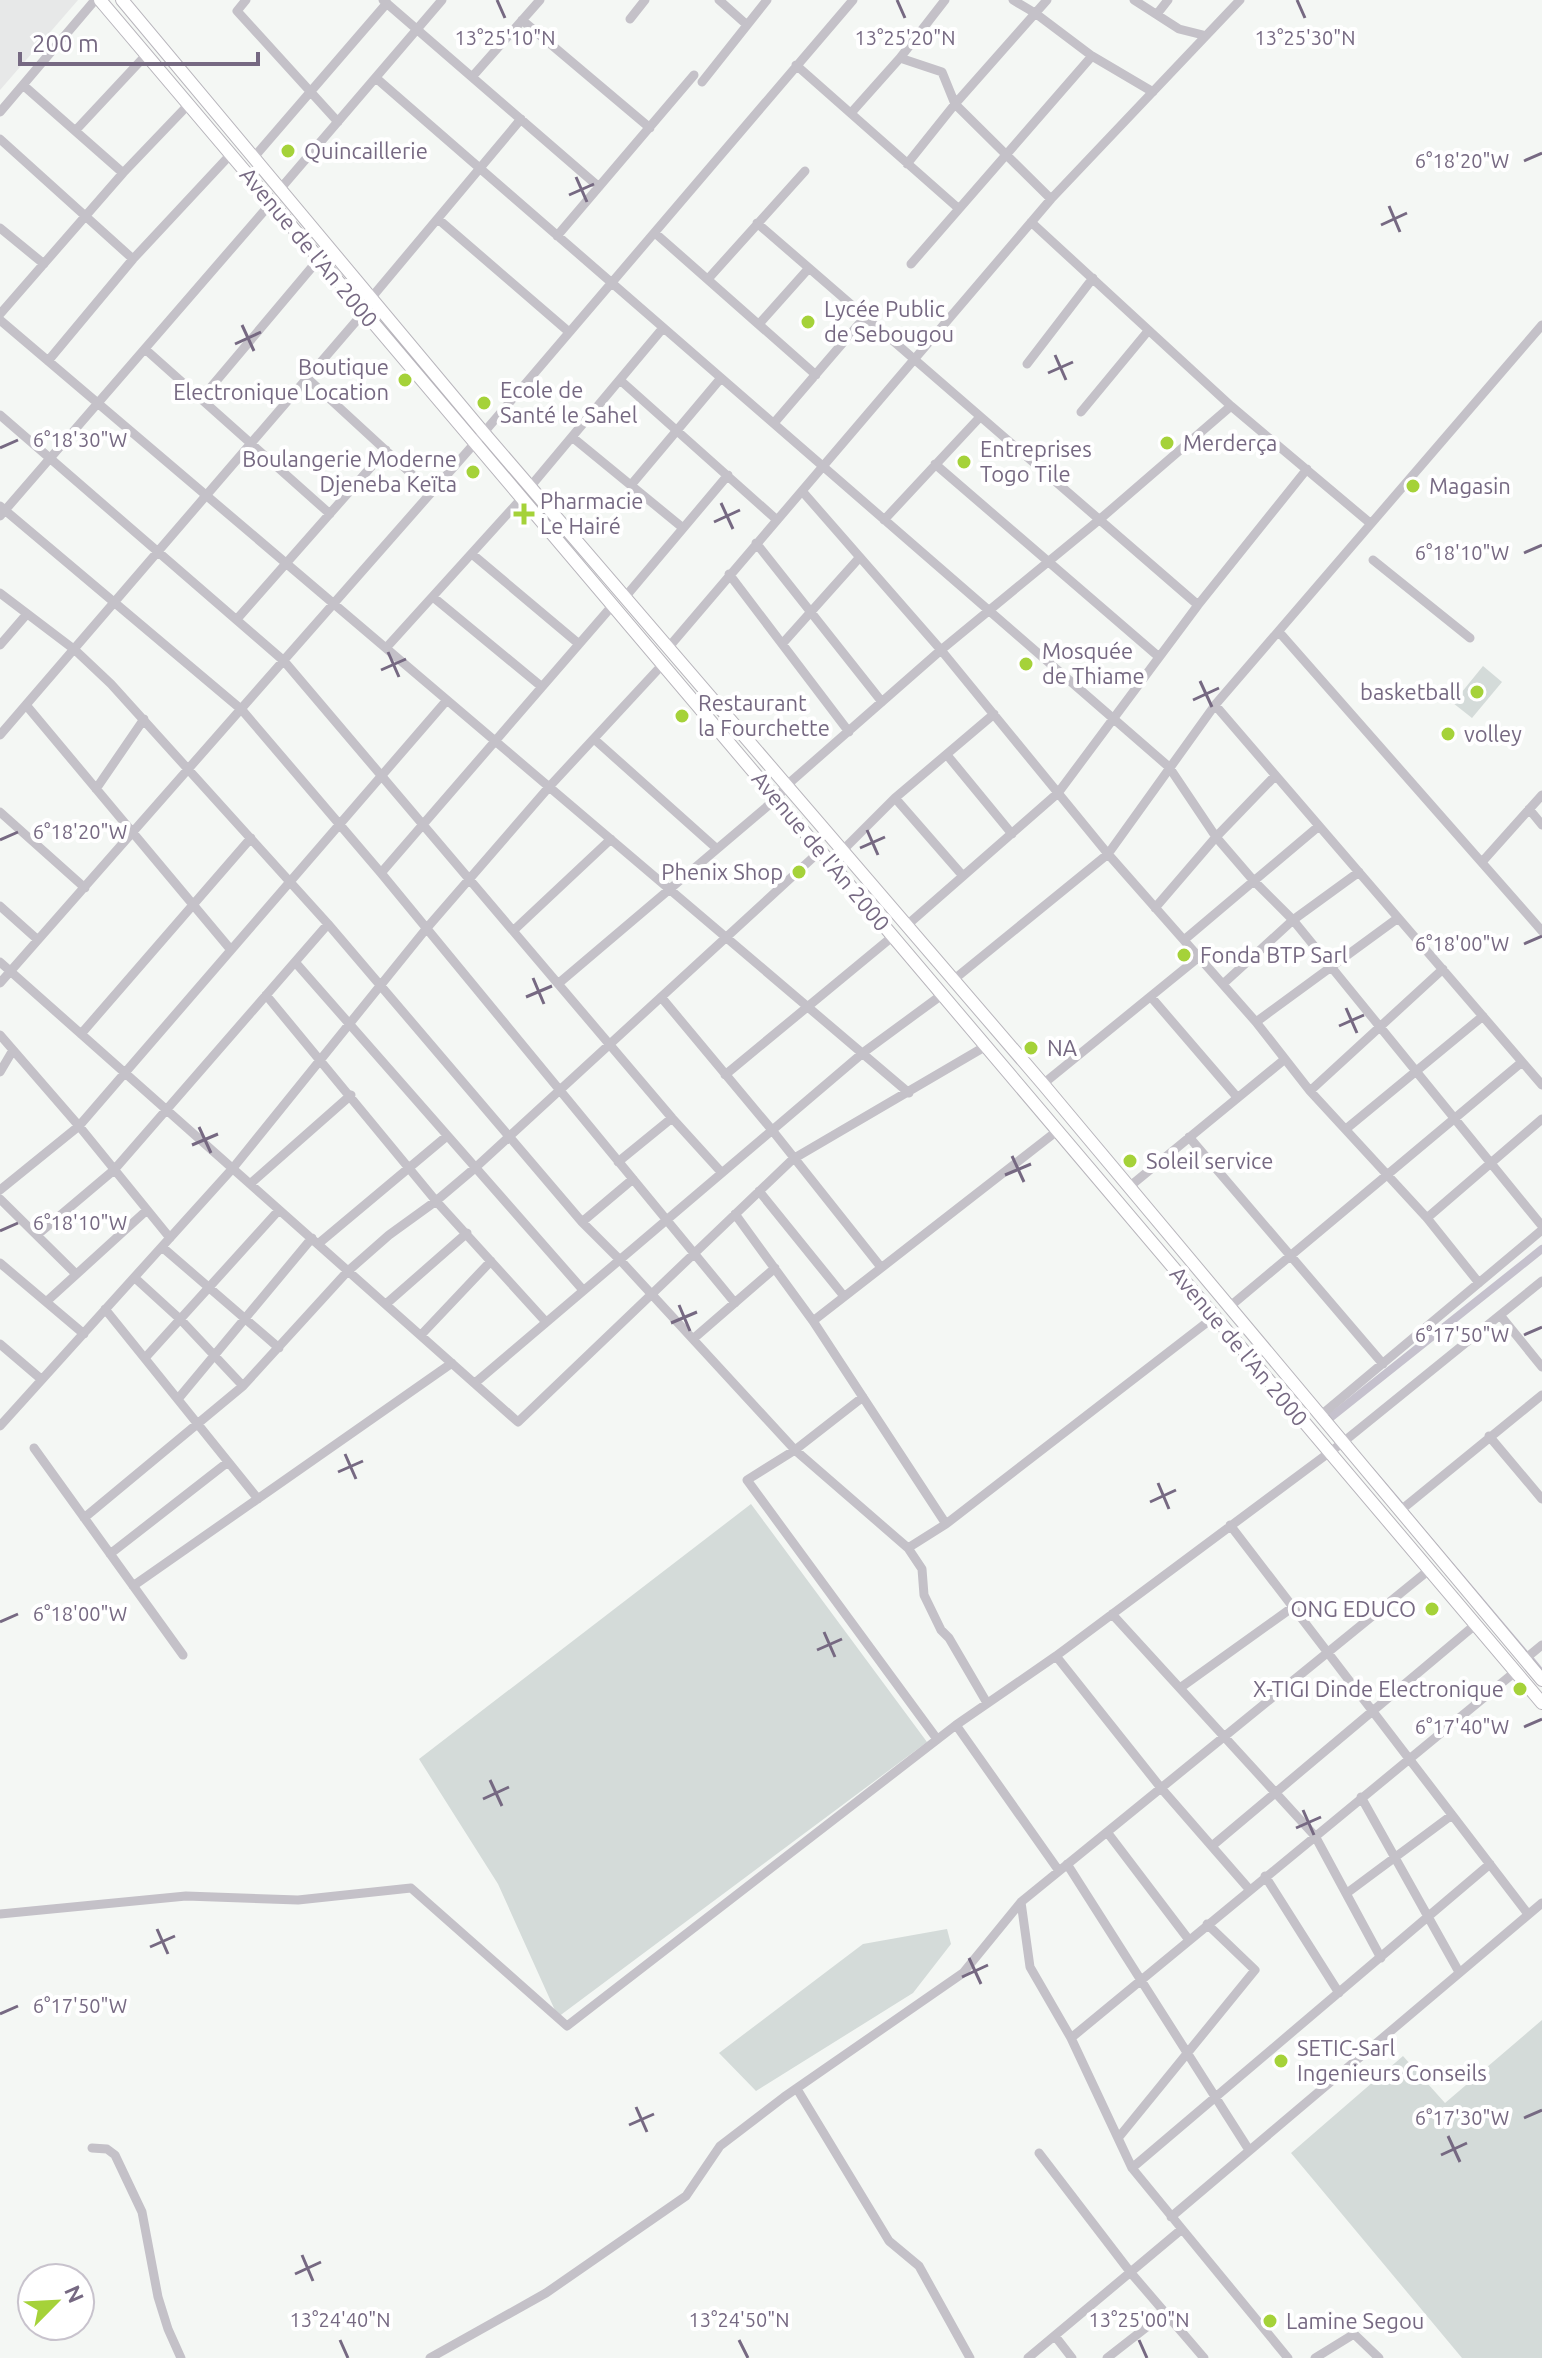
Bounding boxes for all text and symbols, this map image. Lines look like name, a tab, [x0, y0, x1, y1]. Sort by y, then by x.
scale bar	[20, 16, 258, 66]
text: 13°25'10"N	[454, 26, 556, 49]
text: 13°25'20"N	[854, 26, 956, 49]
text: 13°25'30"N	[1254, 26, 1356, 49]
text: 200 m	[32, 30, 99, 57]
place label: Quincaillerie	[304, 138, 428, 163]
marker: Quincaillerie	[279, 142, 297, 160]
text: 6°18'20"W	[1415, 149, 1509, 172]
street label: Avenue de l'An 2000	[235, 162, 383, 331]
place label: Lycée Public de Sebougou	[824, 296, 954, 346]
marker: Lycée Public de Sebougou	[799, 313, 817, 331]
place label: Boutique Electronique Location	[173, 354, 389, 404]
marker: Boutique Electronique Location	[396, 371, 414, 389]
place label: Ecole de Santé le Sahel	[500, 377, 638, 427]
marker: Ecole de Santé le Sahel	[475, 394, 493, 412]
text: 6°18'30"W	[33, 428, 127, 451]
place label: Merderça	[1183, 430, 1277, 455]
marker: Merderça	[1158, 434, 1176, 452]
place label: Entreprises Togo Tile	[980, 436, 1092, 486]
place label: Boulangerie Moderne Djeneba Keïta	[242, 446, 457, 496]
marker: Entreprises Togo Tile	[955, 453, 973, 471]
marker: Boulangerie Moderne Djeneba Keïta	[464, 463, 482, 481]
place label: Magasin	[1429, 473, 1511, 498]
marker: Magasin	[1404, 477, 1422, 495]
place label: Pharmacie Le Hairé	[540, 488, 643, 538]
marker: Pharmacie Le Hairé	[515, 505, 533, 523]
text: 6°18'10"W	[1415, 541, 1509, 564]
place label: Mosquée de Thiame	[1042, 638, 1145, 688]
marker: Mosquée de Thiame	[1017, 655, 1035, 673]
place label: basketball	[1360, 679, 1461, 704]
marker: basketball	[1468, 683, 1486, 701]
place label: Restaurant la Fourchette	[698, 690, 830, 740]
marker: Restaurant la Fourchette	[673, 707, 691, 725]
place label: volley	[1464, 721, 1522, 746]
marker: volley	[1439, 725, 1457, 743]
street label: Avenue de l'An 2000	[747, 766, 895, 935]
text: 6°18'20"W	[33, 820, 127, 843]
place label: Phenix Shop	[661, 859, 783, 884]
marker: Phenix Shop	[790, 863, 808, 881]
text: 6°18'00"W	[1415, 932, 1509, 955]
place label: Fonda BTP Sarl	[1200, 942, 1348, 967]
marker: Fonda BTP Sarl	[1175, 946, 1193, 964]
place label: NA	[1047, 1035, 1078, 1060]
marker: NA	[1022, 1039, 1040, 1057]
place label: Soleil service	[1146, 1148, 1273, 1173]
marker: Soleil service	[1121, 1152, 1139, 1170]
text: 6°18'10"W	[33, 1211, 127, 1234]
street label: Avenue de l'An 2000	[1165, 1261, 1313, 1430]
text: 6°17'50"W	[1415, 1323, 1509, 1346]
place label: ONG EDUCO	[1290, 1596, 1416, 1621]
marker: ONG EDUCO	[1423, 1600, 1441, 1618]
text: 6°18'00"W	[33, 1602, 127, 1625]
place label: X-TIGI Dinde Electronique	[1253, 1676, 1504, 1701]
marker: X-TIGI Dinde Electronique	[1511, 1680, 1529, 1698]
text: 6°17'40"W	[1415, 1715, 1509, 1738]
text: 6°17'50"W	[33, 1994, 127, 2017]
place label: SETIC-Sarl Ingenieurs Conseils	[1297, 2035, 1487, 2085]
marker: SETIC-Sarl Ingenieurs Conseils	[1272, 2052, 1290, 2070]
text: 6°17'30"W	[1415, 2106, 1509, 2129]
north arrow	[16, 2262, 96, 2342]
text: N	[60, 2281, 89, 2306]
text: 13°24'40"N	[289, 2308, 391, 2331]
text: 13°24'50"N	[688, 2308, 790, 2331]
text: 13°25'00"N	[1088, 2308, 1190, 2331]
place label: Lamine Segou	[1286, 2308, 1424, 2333]
marker: Lamine Segou	[1261, 2312, 1279, 2330]

